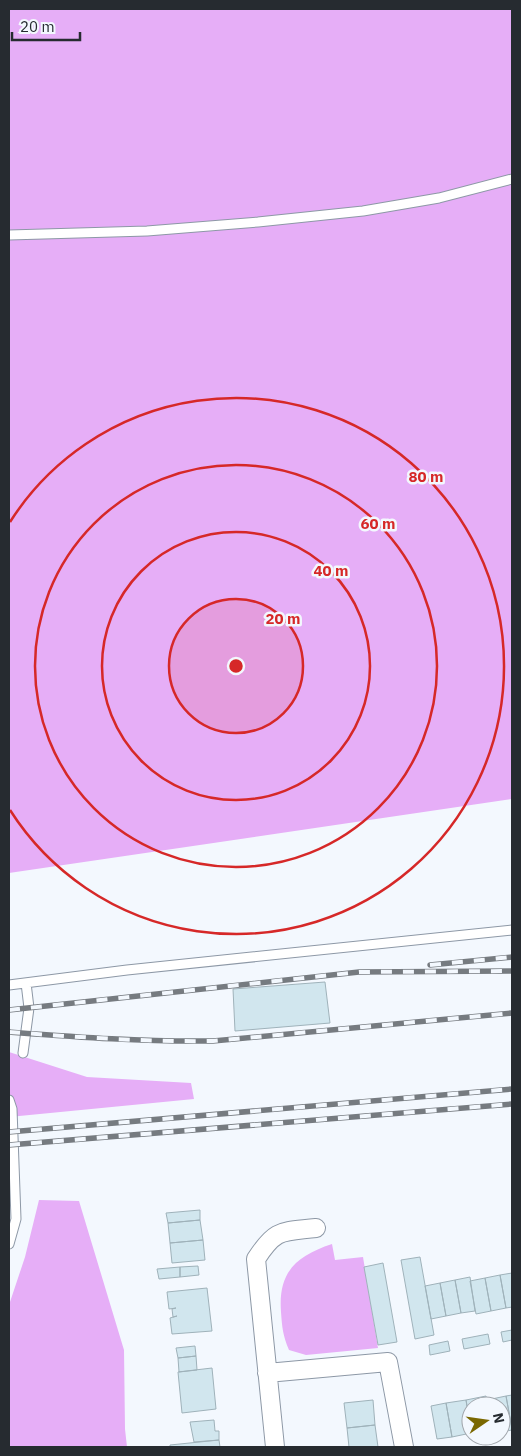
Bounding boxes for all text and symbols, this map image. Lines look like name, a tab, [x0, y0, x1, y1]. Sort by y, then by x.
scale bar	[12, 10, 80, 42]
text: 20 m	[20, 17, 55, 36]
text: 80 m	[409, 467, 443, 486]
text: 60 m	[361, 514, 395, 533]
text: 40 m	[314, 561, 348, 580]
text: 20 m	[266, 609, 300, 628]
centre of rings	[227, 657, 245, 675]
north arrow	[461, 1396, 511, 1446]
text: N	[489, 1411, 509, 1425]

